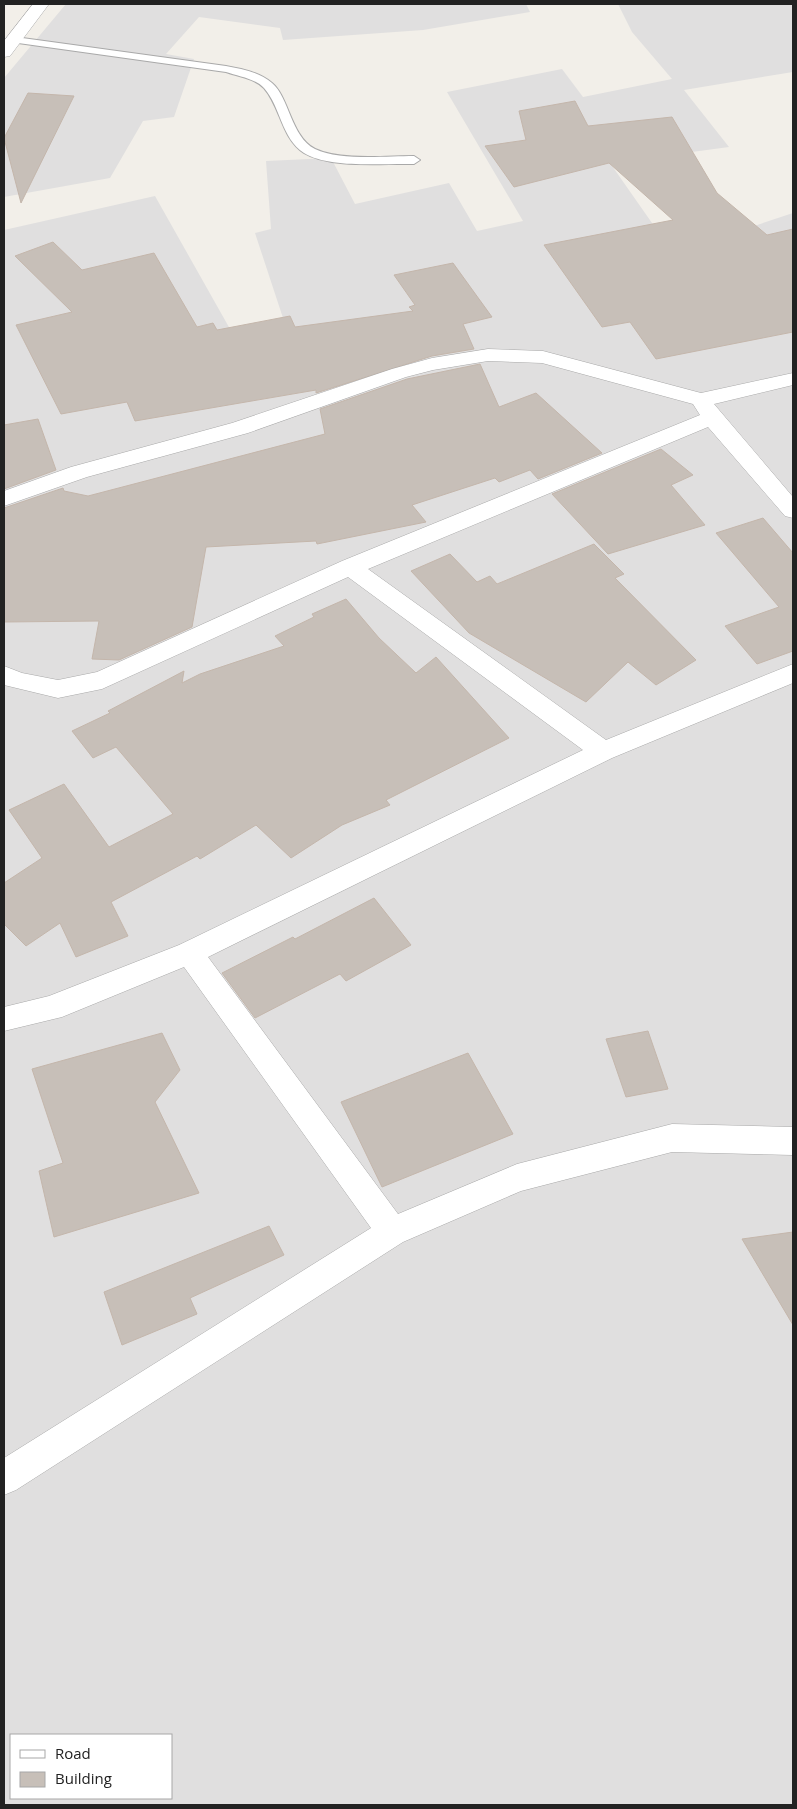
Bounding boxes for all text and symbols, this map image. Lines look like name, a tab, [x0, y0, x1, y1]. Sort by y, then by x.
legend	[10, 1734, 172, 1799]
text: Road	[55, 1743, 91, 1763]
text: Building	[55, 1768, 112, 1788]

